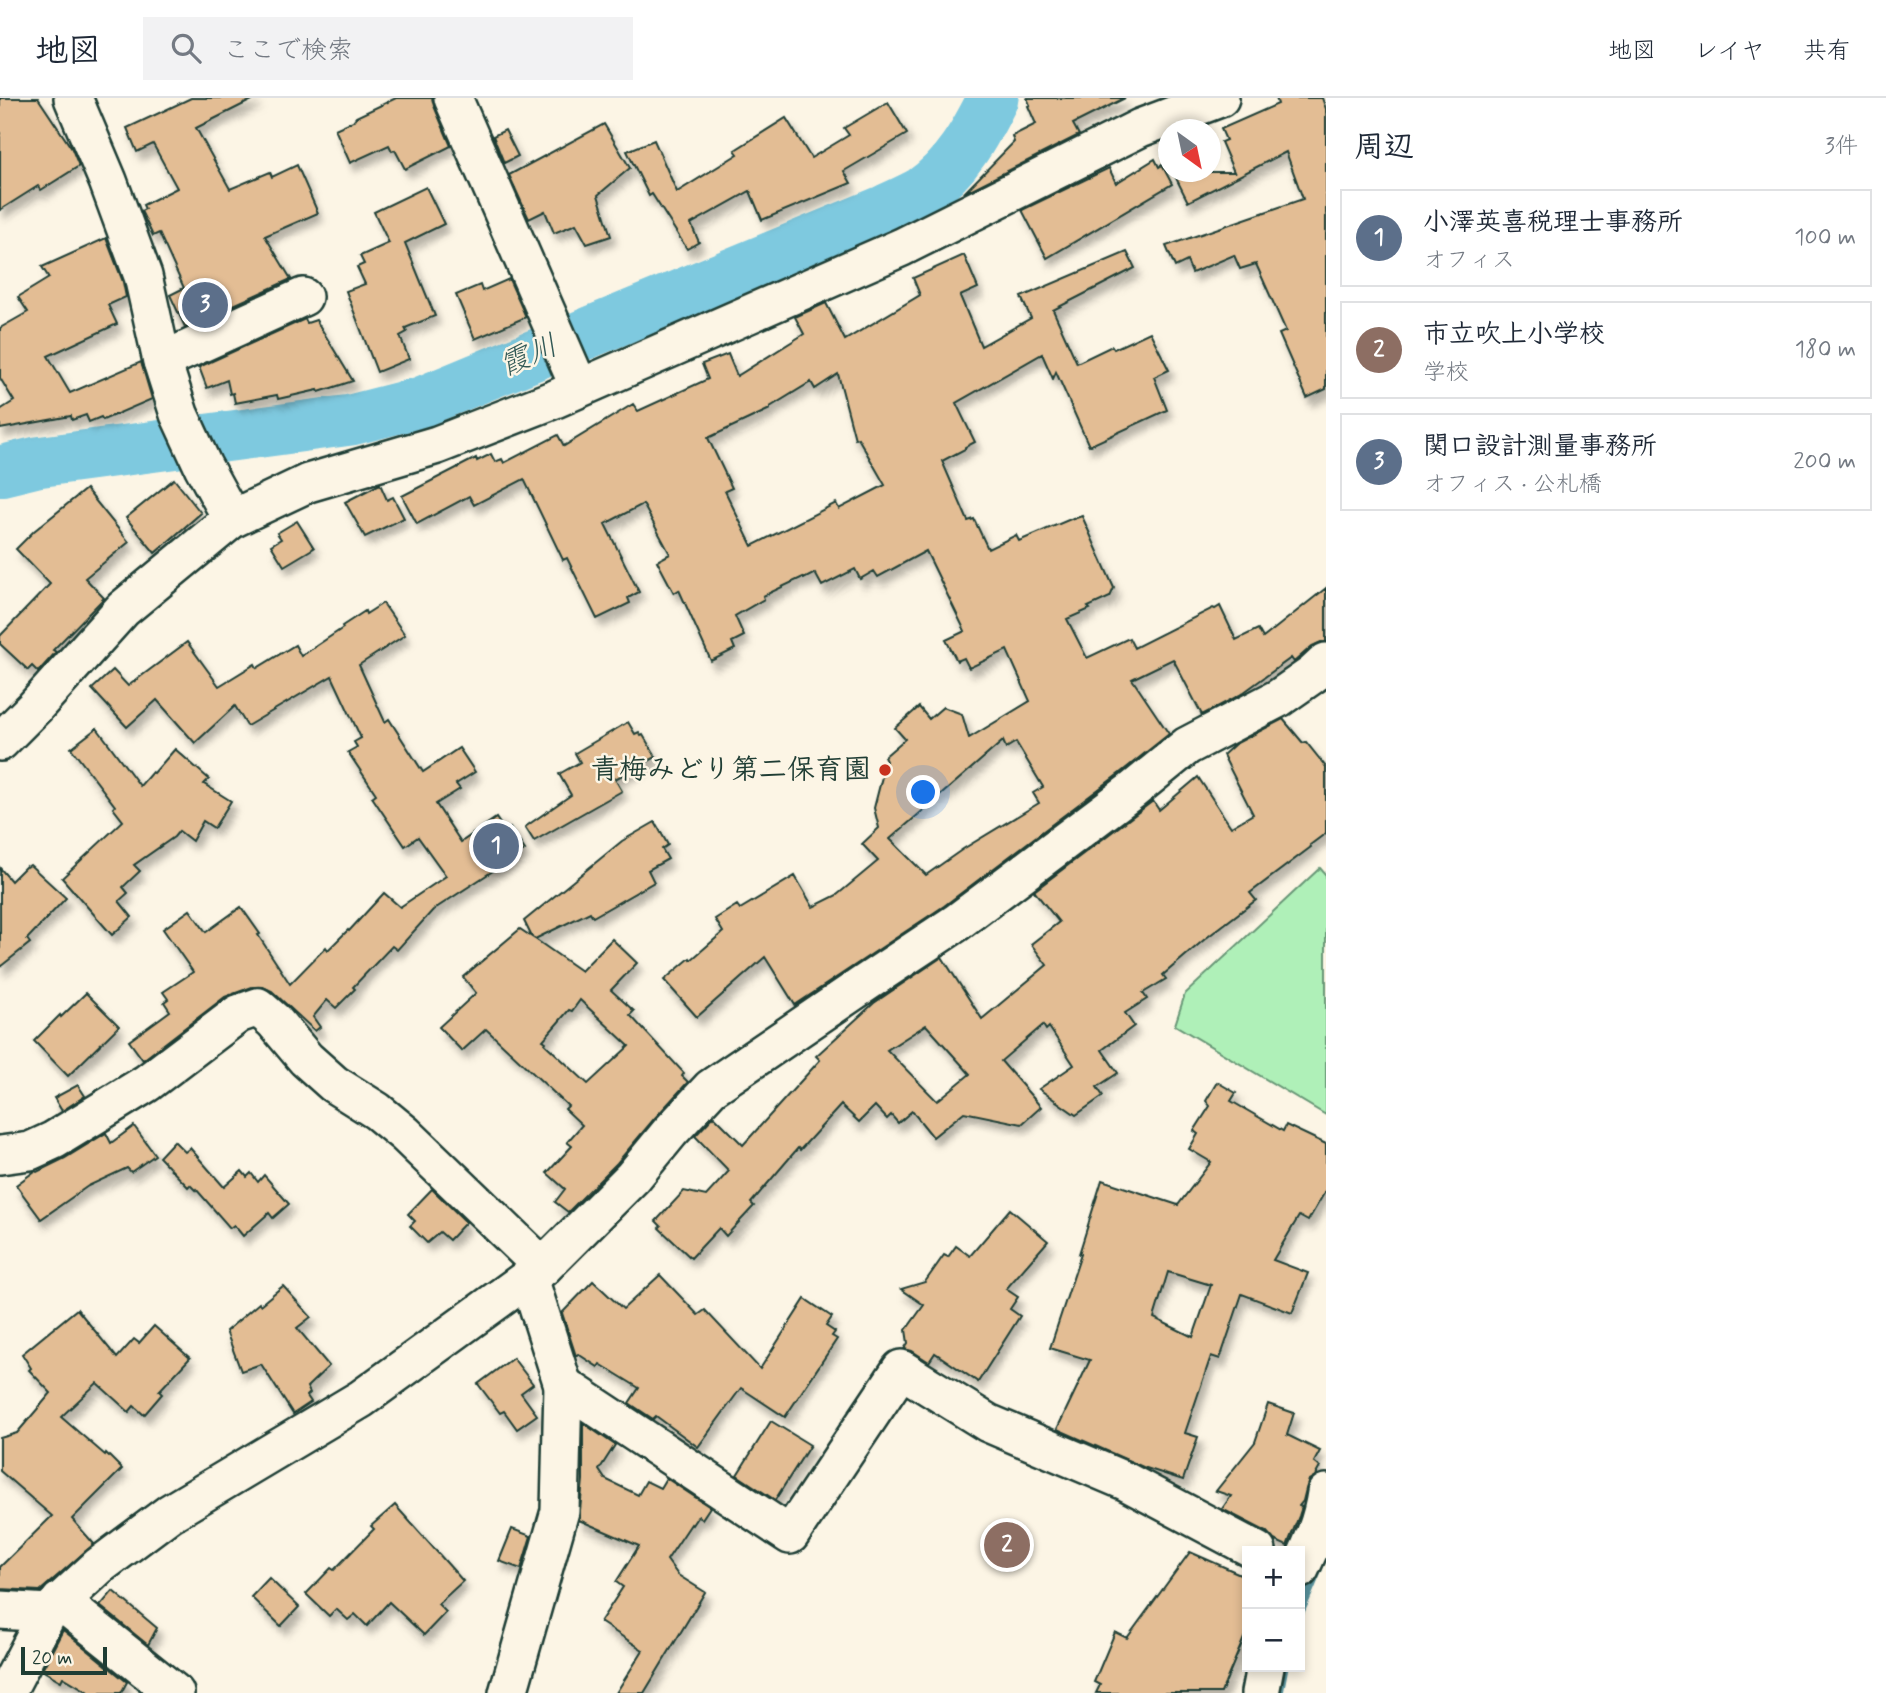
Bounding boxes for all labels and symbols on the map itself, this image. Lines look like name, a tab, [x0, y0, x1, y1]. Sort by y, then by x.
north arrow	[1158, 119, 1221, 182]
pin: 3	[182, 279, 228, 331]
water label: 霞川	[494, 326, 564, 386]
place label: 青梅みどり第二保育園	[591, 752, 871, 789]
marker: 青梅みどり第二保育園	[877, 762, 893, 778]
your location	[906, 775, 940, 809]
pin: 1	[473, 820, 519, 872]
pin: 2	[984, 1519, 1030, 1571]
scale bar	[21, 1644, 107, 1676]

